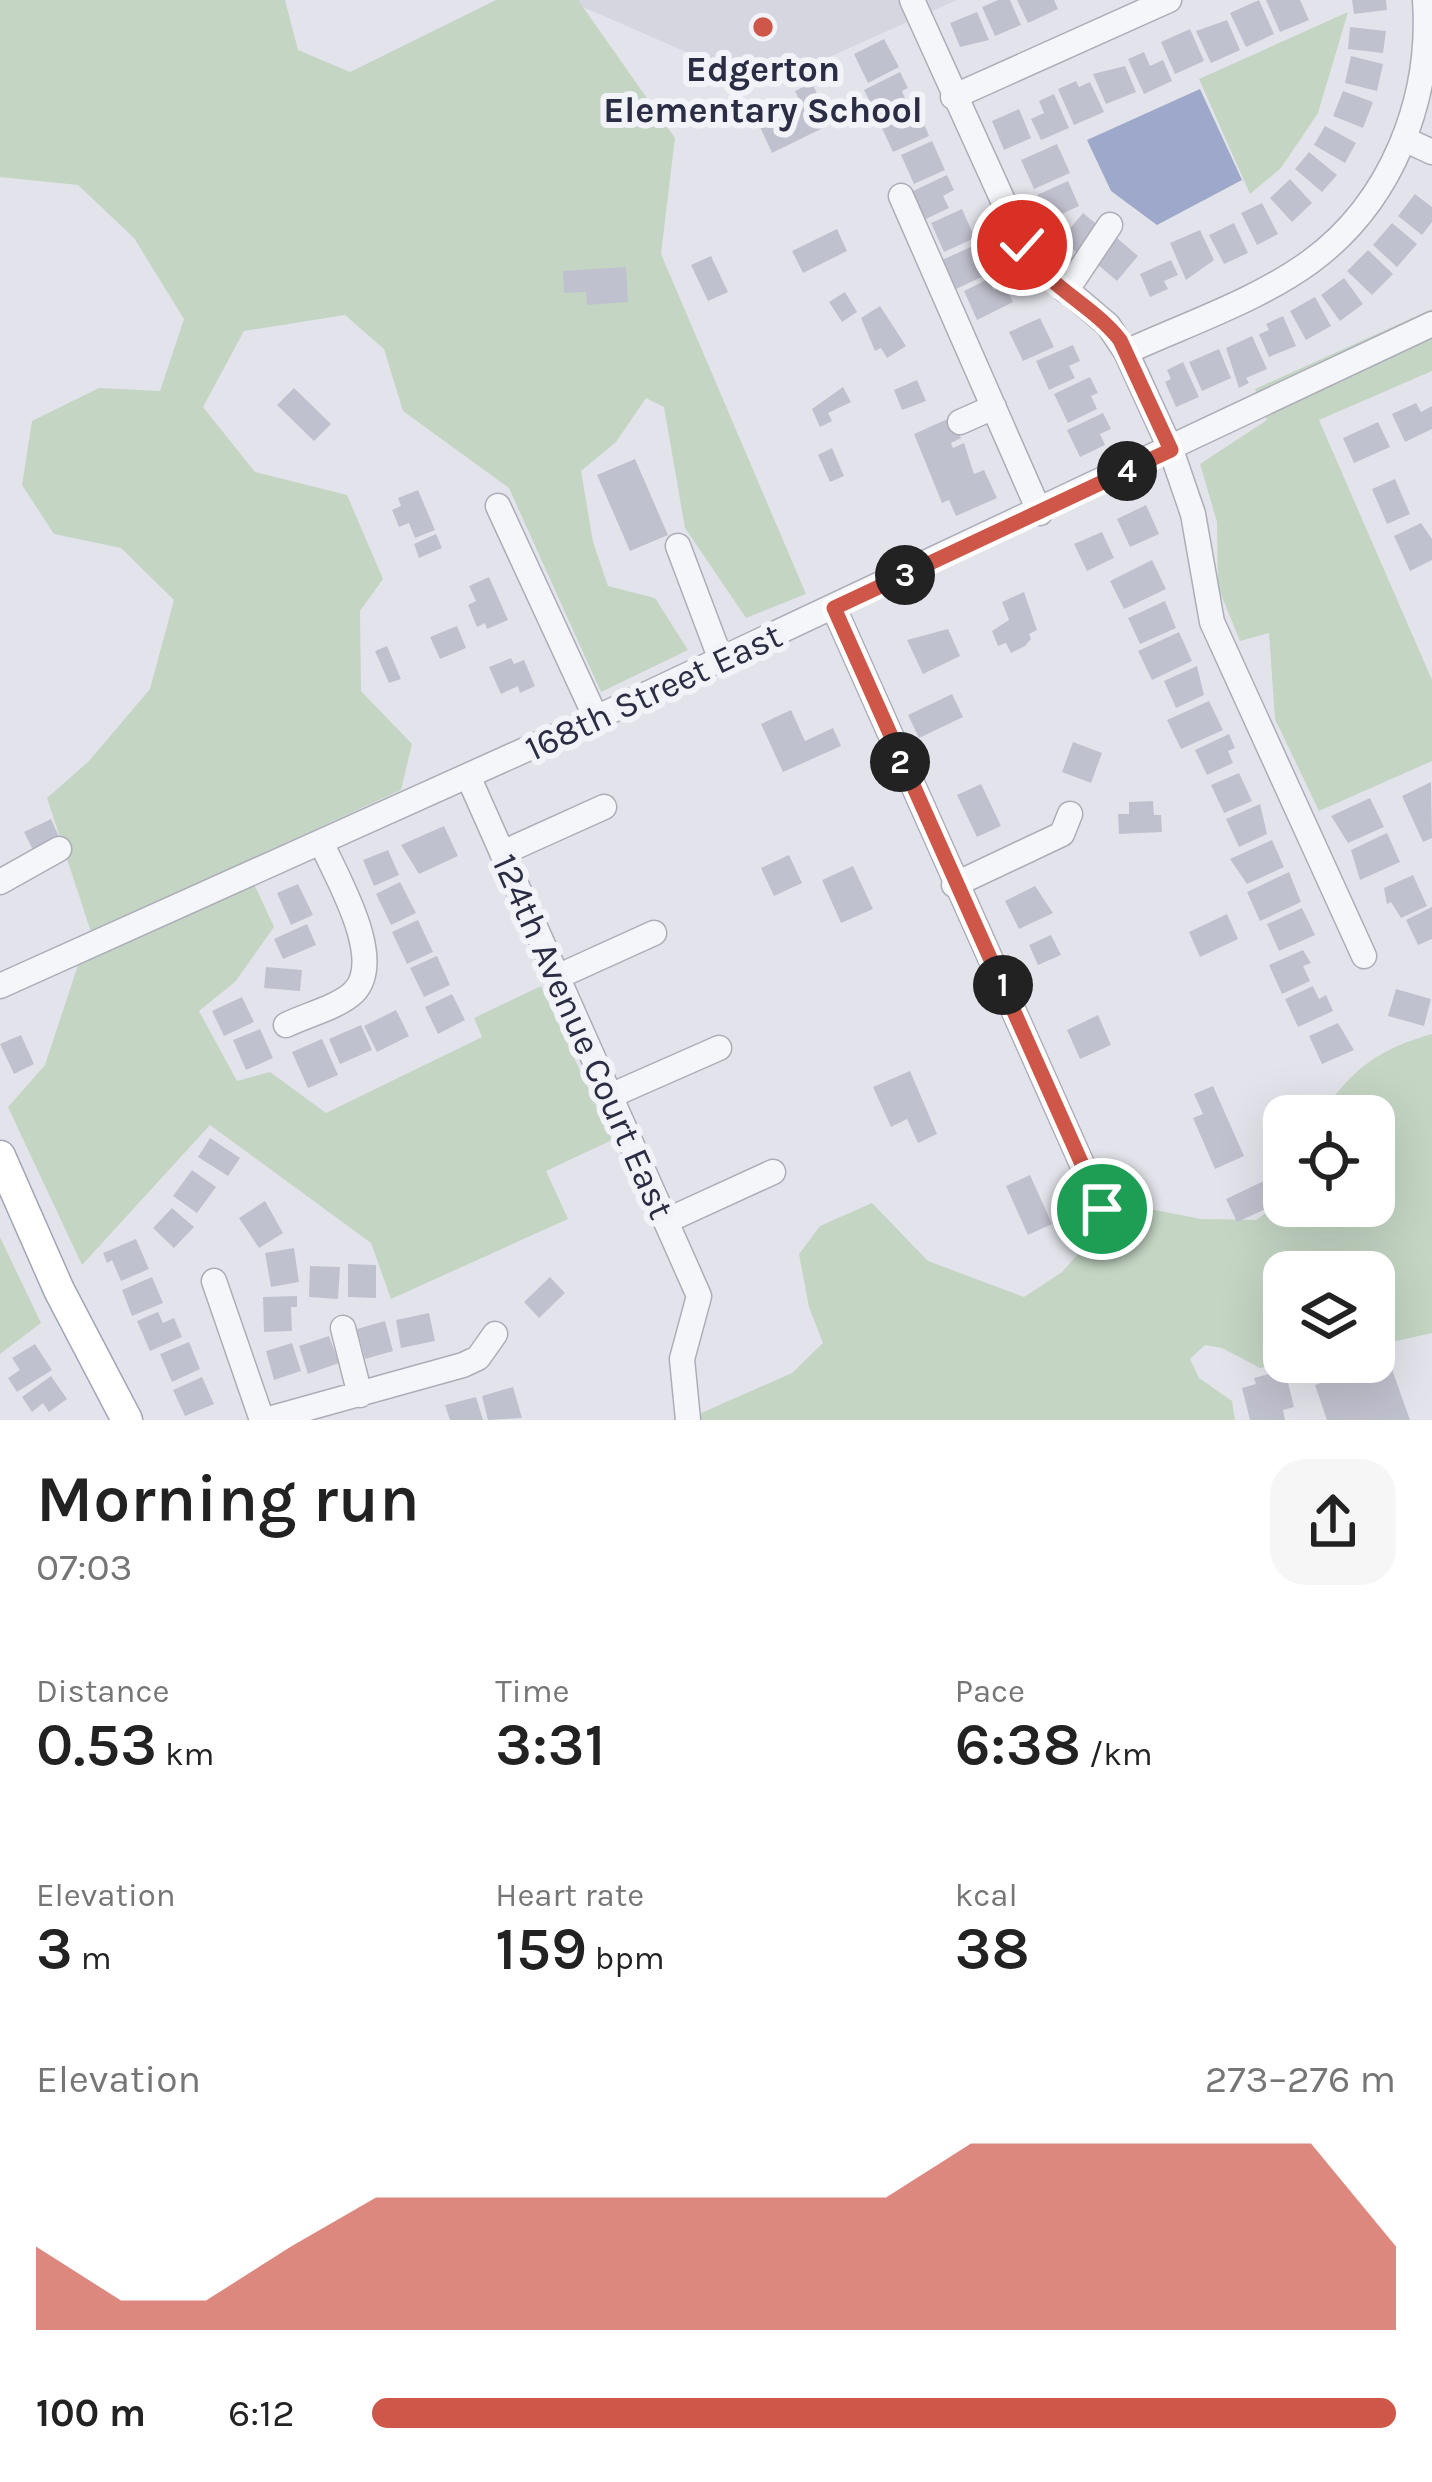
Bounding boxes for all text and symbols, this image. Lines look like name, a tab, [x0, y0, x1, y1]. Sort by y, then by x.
marker: Edgerton Elementary School	[750, 14, 776, 40]
place label: Edgerton Elementary School	[603, 48, 923, 132]
pin	[971, 194, 1073, 296]
icon: check	[989, 212, 1055, 278]
pin: 4	[1097, 441, 1157, 501]
text: 4	[1117, 452, 1137, 490]
pin: 3	[875, 545, 935, 605]
text: 3	[895, 556, 915, 594]
street label: 168th Street East	[518, 614, 788, 770]
pin: 2	[870, 732, 930, 792]
text: 2	[890, 743, 910, 781]
street label: 124th Avenue Court East	[484, 848, 683, 1225]
pin: 1	[973, 955, 1033, 1015]
text: 1	[997, 966, 1009, 1004]
map controls	[1263, 1095, 1395, 1383]
button: locate	[1263, 1095, 1395, 1227]
pin	[1051, 1158, 1153, 1260]
icon: arrive	[1069, 1176, 1135, 1242]
button: layers	[1263, 1251, 1395, 1383]
button: share	[1270, 1459, 1396, 1585]
text: Morning run	[36, 1460, 420, 1538]
text: 07:03	[36, 1544, 133, 1590]
text: Distance	[36, 1672, 169, 1710]
text: Time	[495, 1672, 570, 1710]
text: Pace	[955, 1672, 1025, 1710]
text: 0.53	[36, 1710, 157, 1780]
text: 3:31	[495, 1710, 605, 1780]
text: 6:38	[955, 1710, 1081, 1780]
text: km	[157, 1735, 214, 1773]
text: /km	[1081, 1735, 1153, 1773]
text: Elevation	[36, 1876, 176, 1914]
text: Heart rate	[495, 1876, 644, 1914]
text: kcal	[955, 1876, 1018, 1914]
text: 3	[36, 1914, 73, 1984]
text: 159	[495, 1914, 587, 1984]
text: 38	[955, 1914, 1030, 1984]
text: m	[73, 1939, 112, 1977]
text: bpm	[587, 1939, 665, 1977]
text: Elevation	[36, 2056, 201, 2102]
text: 273–276 m	[1205, 2056, 1396, 2102]
text: 100 m	[36, 2390, 146, 2436]
text: 6:12	[228, 2390, 295, 2436]

